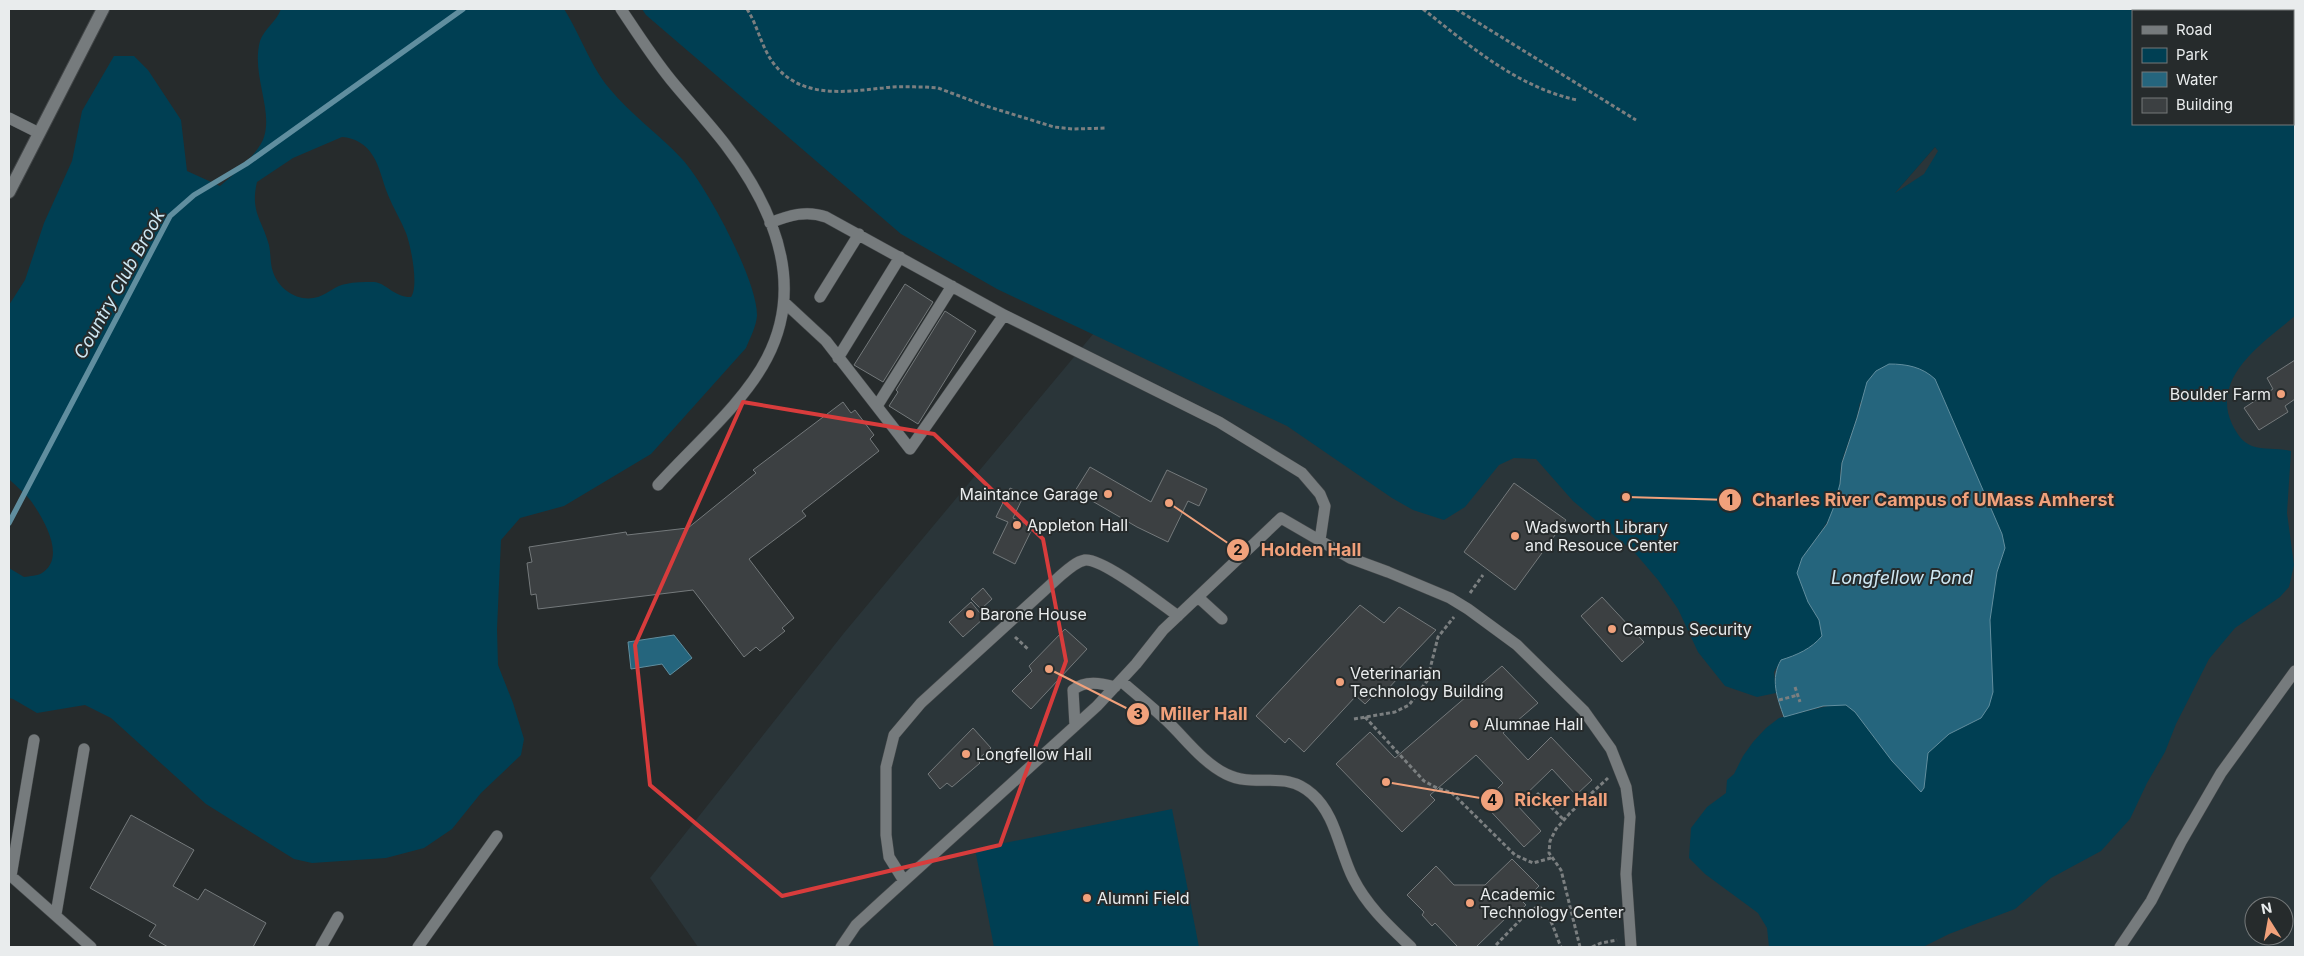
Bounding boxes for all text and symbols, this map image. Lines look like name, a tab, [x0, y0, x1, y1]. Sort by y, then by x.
legend	[2132, 10, 2294, 125]
text: Road	[2176, 20, 2212, 39]
text: Park	[2176, 45, 2209, 64]
text: Water	[2176, 70, 2218, 89]
text: Building	[2176, 95, 2233, 114]
water label: Country Club Brook	[69, 205, 169, 362]
place label: Boulder Farm	[2170, 384, 2271, 404]
marker: Boulder Farm	[2275, 388, 2287, 400]
callout: Charles River Campus of UMass Amherst	[1717, 483, 2125, 516]
place label: Maintance Garage	[959, 484, 1098, 504]
marker: Maintance Garage	[1102, 488, 1114, 500]
text: Charles River Campus of UMass Amherst	[1752, 489, 2114, 510]
text: 1	[1727, 490, 1733, 509]
place label: Appleton Hall	[1027, 515, 1128, 535]
place label: Wadsworth Library and Resouce Center	[1525, 517, 1679, 555]
marker: Appleton Hall	[1011, 519, 1023, 531]
marker: Wadsworth Library and Resouce Center	[1509, 530, 1521, 542]
callout: Holden Hall	[1226, 533, 1371, 566]
text: Holden Hall	[1261, 539, 1361, 560]
text: 2	[1233, 540, 1243, 559]
water label: Longfellow Pond	[1831, 567, 1973, 588]
place label: Barone House	[980, 604, 1087, 624]
marker: Barone House	[964, 608, 976, 620]
place label: Campus Security	[1622, 619, 1752, 639]
marker: Campus Security	[1606, 623, 1618, 635]
place label: Veterinarian Technology Building	[1350, 663, 1503, 701]
marker: Veterinarian Technology Building	[1334, 676, 1346, 688]
callout: Miller Hall	[1125, 698, 1258, 731]
text: Miller Hall	[1160, 703, 1248, 724]
text: 3	[1133, 704, 1143, 723]
place label: Alumnae Hall	[1484, 714, 1583, 734]
marker: Alumnae Hall	[1468, 718, 1480, 730]
place label: Longfellow Hall	[976, 744, 1092, 764]
marker: Longfellow Hall	[960, 748, 972, 760]
callout: Ricker Hall	[1479, 783, 1618, 816]
text: Ricker Hall	[1514, 789, 1608, 810]
text: 4	[1487, 790, 1497, 809]
place label: Academic Technology Center	[1480, 884, 1624, 922]
place label: Alumni Field	[1097, 888, 1190, 908]
marker: Alumni Field	[1081, 892, 1093, 904]
north arrow	[2244, 896, 2294, 946]
marker: Academic Technology Center	[1464, 897, 1476, 909]
text: N	[2260, 898, 2273, 917]

